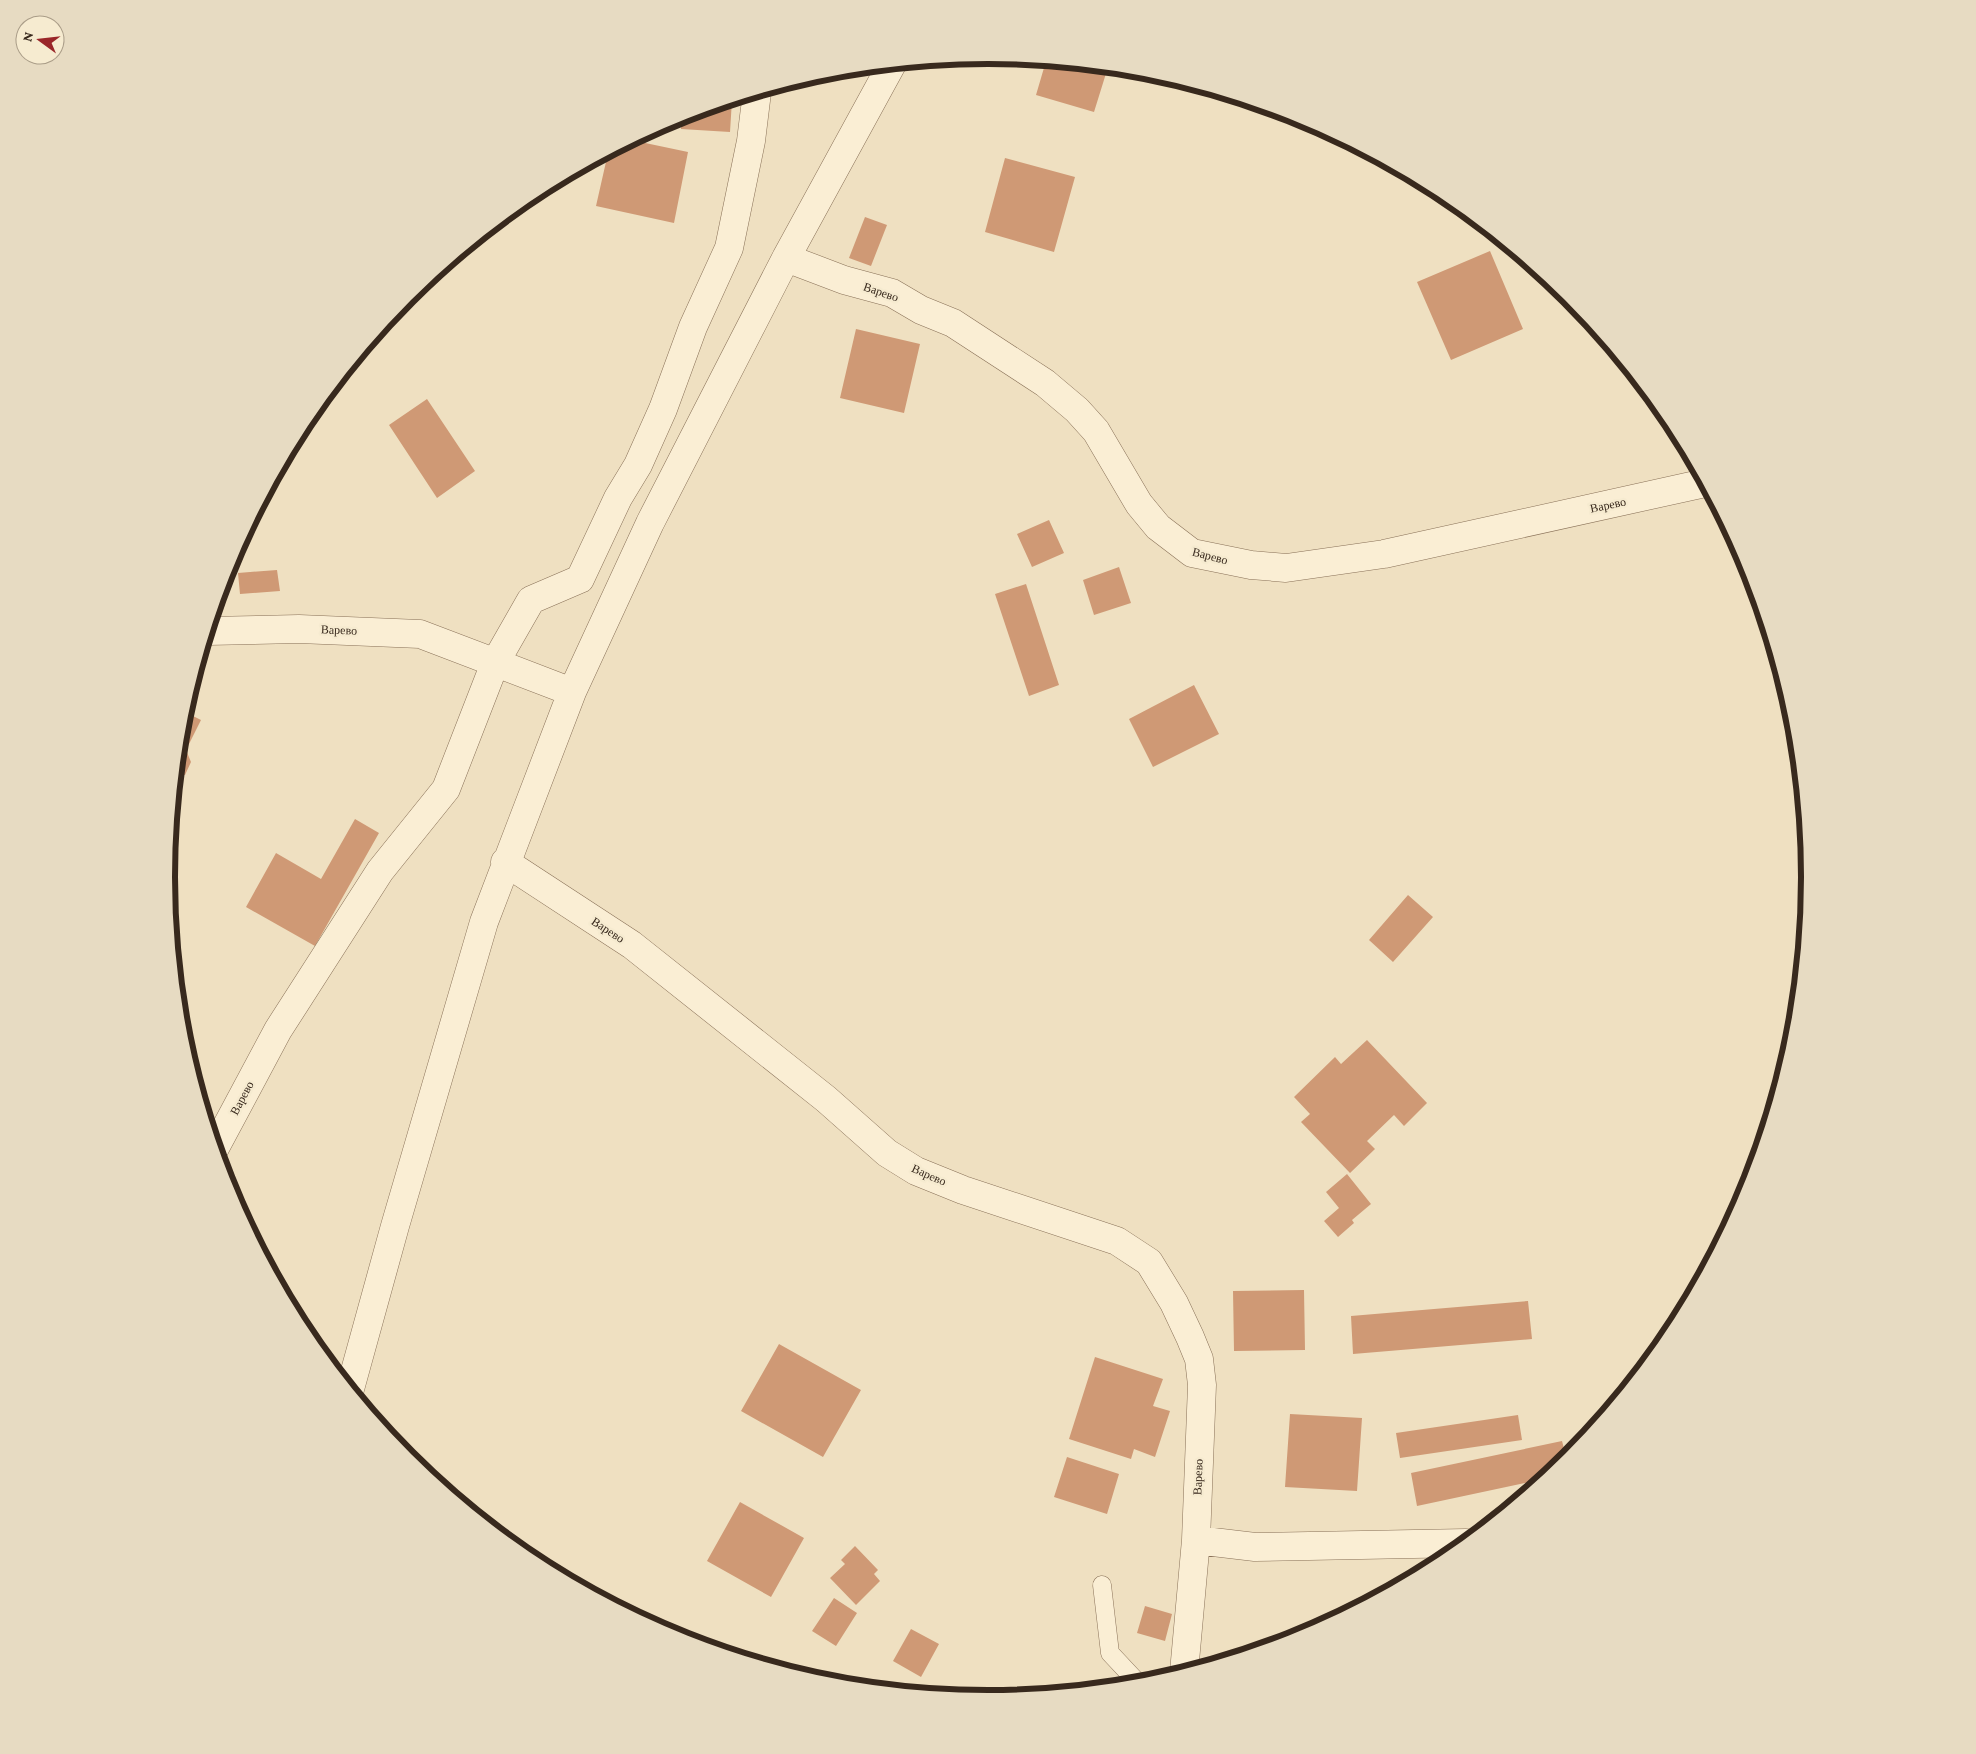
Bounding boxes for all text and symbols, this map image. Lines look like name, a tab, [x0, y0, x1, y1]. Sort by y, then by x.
north arrow	[15, 15, 65, 65]
text: N	[18, 30, 37, 43]
street label: Варево	[862, 279, 900, 305]
street label: Варево	[1589, 494, 1627, 516]
street label: Варево	[1191, 545, 1229, 567]
street label: Варево	[321, 622, 357, 638]
street label: Варево	[589, 914, 627, 946]
street label: Варево	[227, 1079, 257, 1117]
street label: Варево	[910, 1161, 948, 1189]
street label: Варево	[1190, 1459, 1206, 1495]

